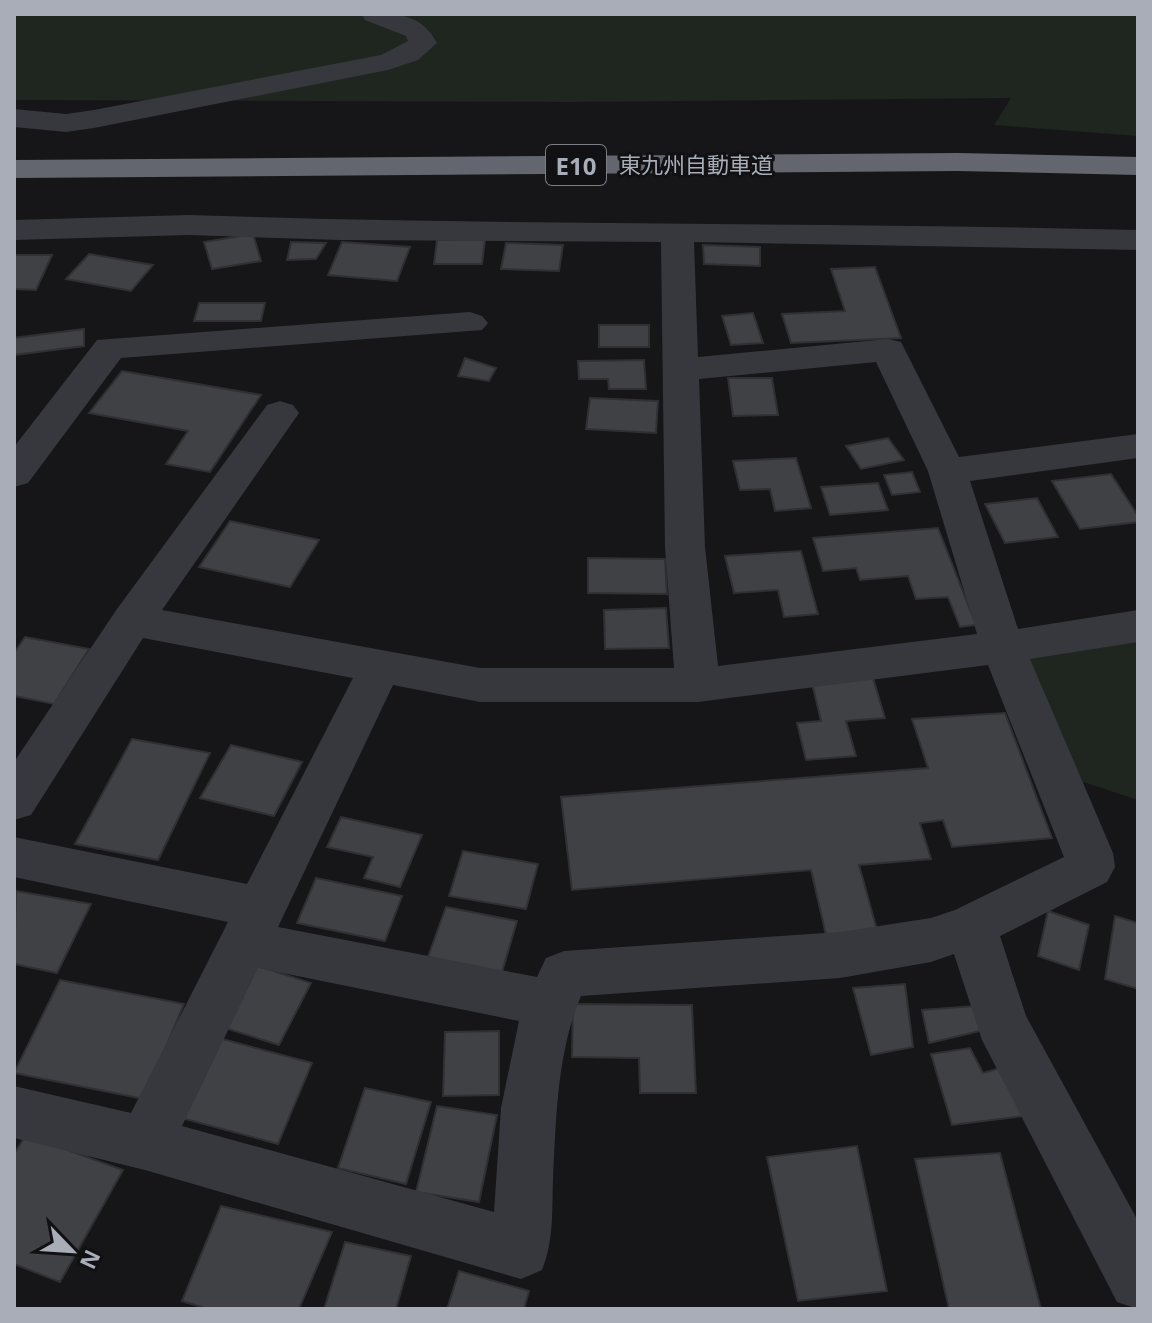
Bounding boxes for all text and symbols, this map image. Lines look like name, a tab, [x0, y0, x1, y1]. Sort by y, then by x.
road number: E10	[546, 145, 606, 185]
street label: 東九州自動車道	[619, 149, 773, 179]
north arrow	[32, 1211, 112, 1291]
text: N	[74, 1245, 108, 1274]

